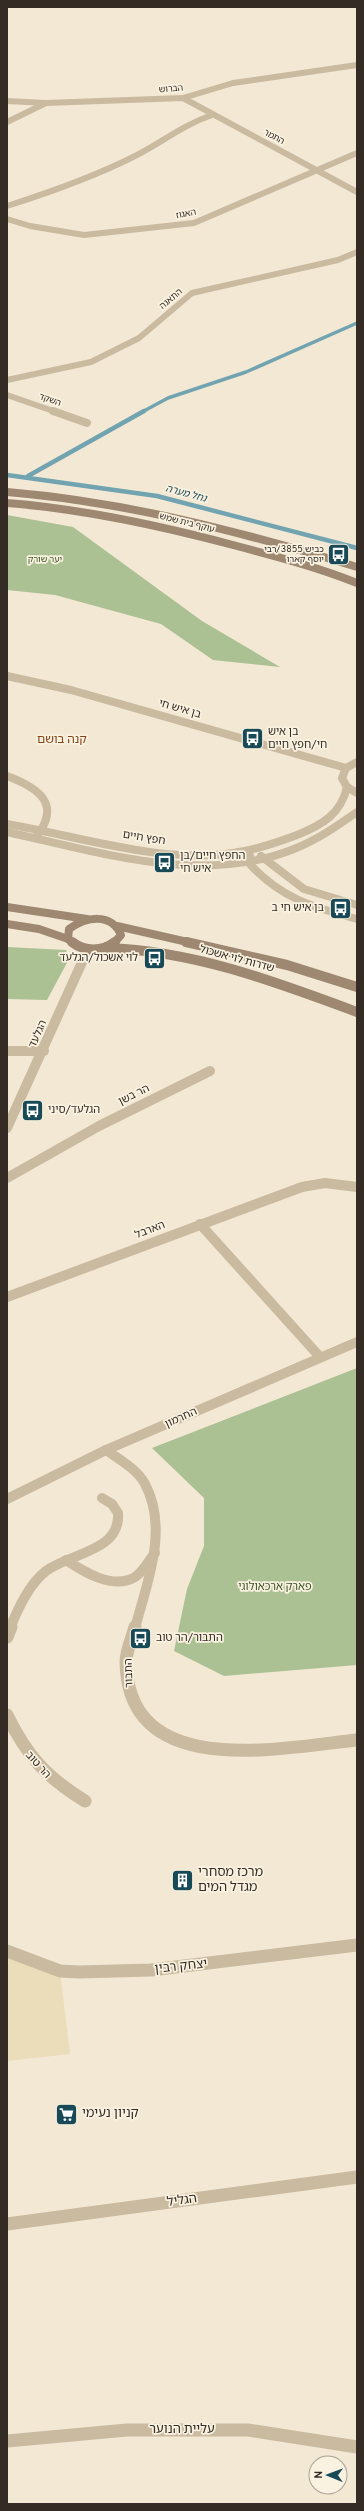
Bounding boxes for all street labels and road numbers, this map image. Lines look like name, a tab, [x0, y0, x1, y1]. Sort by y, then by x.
street label: הברוש	[158, 82, 184, 96]
street label: התמר	[262, 127, 286, 147]
street label: האגוז	[175, 207, 197, 221]
street label: התאנה	[157, 286, 185, 312]
street label: השקד	[37, 391, 63, 409]
street label: עוקף בית שמש	[158, 511, 216, 535]
street label: בן איש חי	[157, 696, 203, 722]
street label: חפץ חיים	[122, 828, 166, 848]
street label: שדרות לוי אשכול	[198, 942, 276, 976]
street label: הגלעד	[26, 1018, 50, 1050]
street label: הר בשן	[116, 1081, 152, 1109]
street label: הארבל	[133, 1218, 167, 1242]
street label: החרמון	[163, 1405, 199, 1431]
street label: התבור	[121, 1658, 137, 1688]
street label: הר טוב	[22, 1749, 54, 1782]
street label: יצחק רבין	[154, 1956, 208, 1978]
street label: הגליל	[166, 2191, 198, 2211]
street label: עליית הנוער	[149, 2422, 215, 2438]

